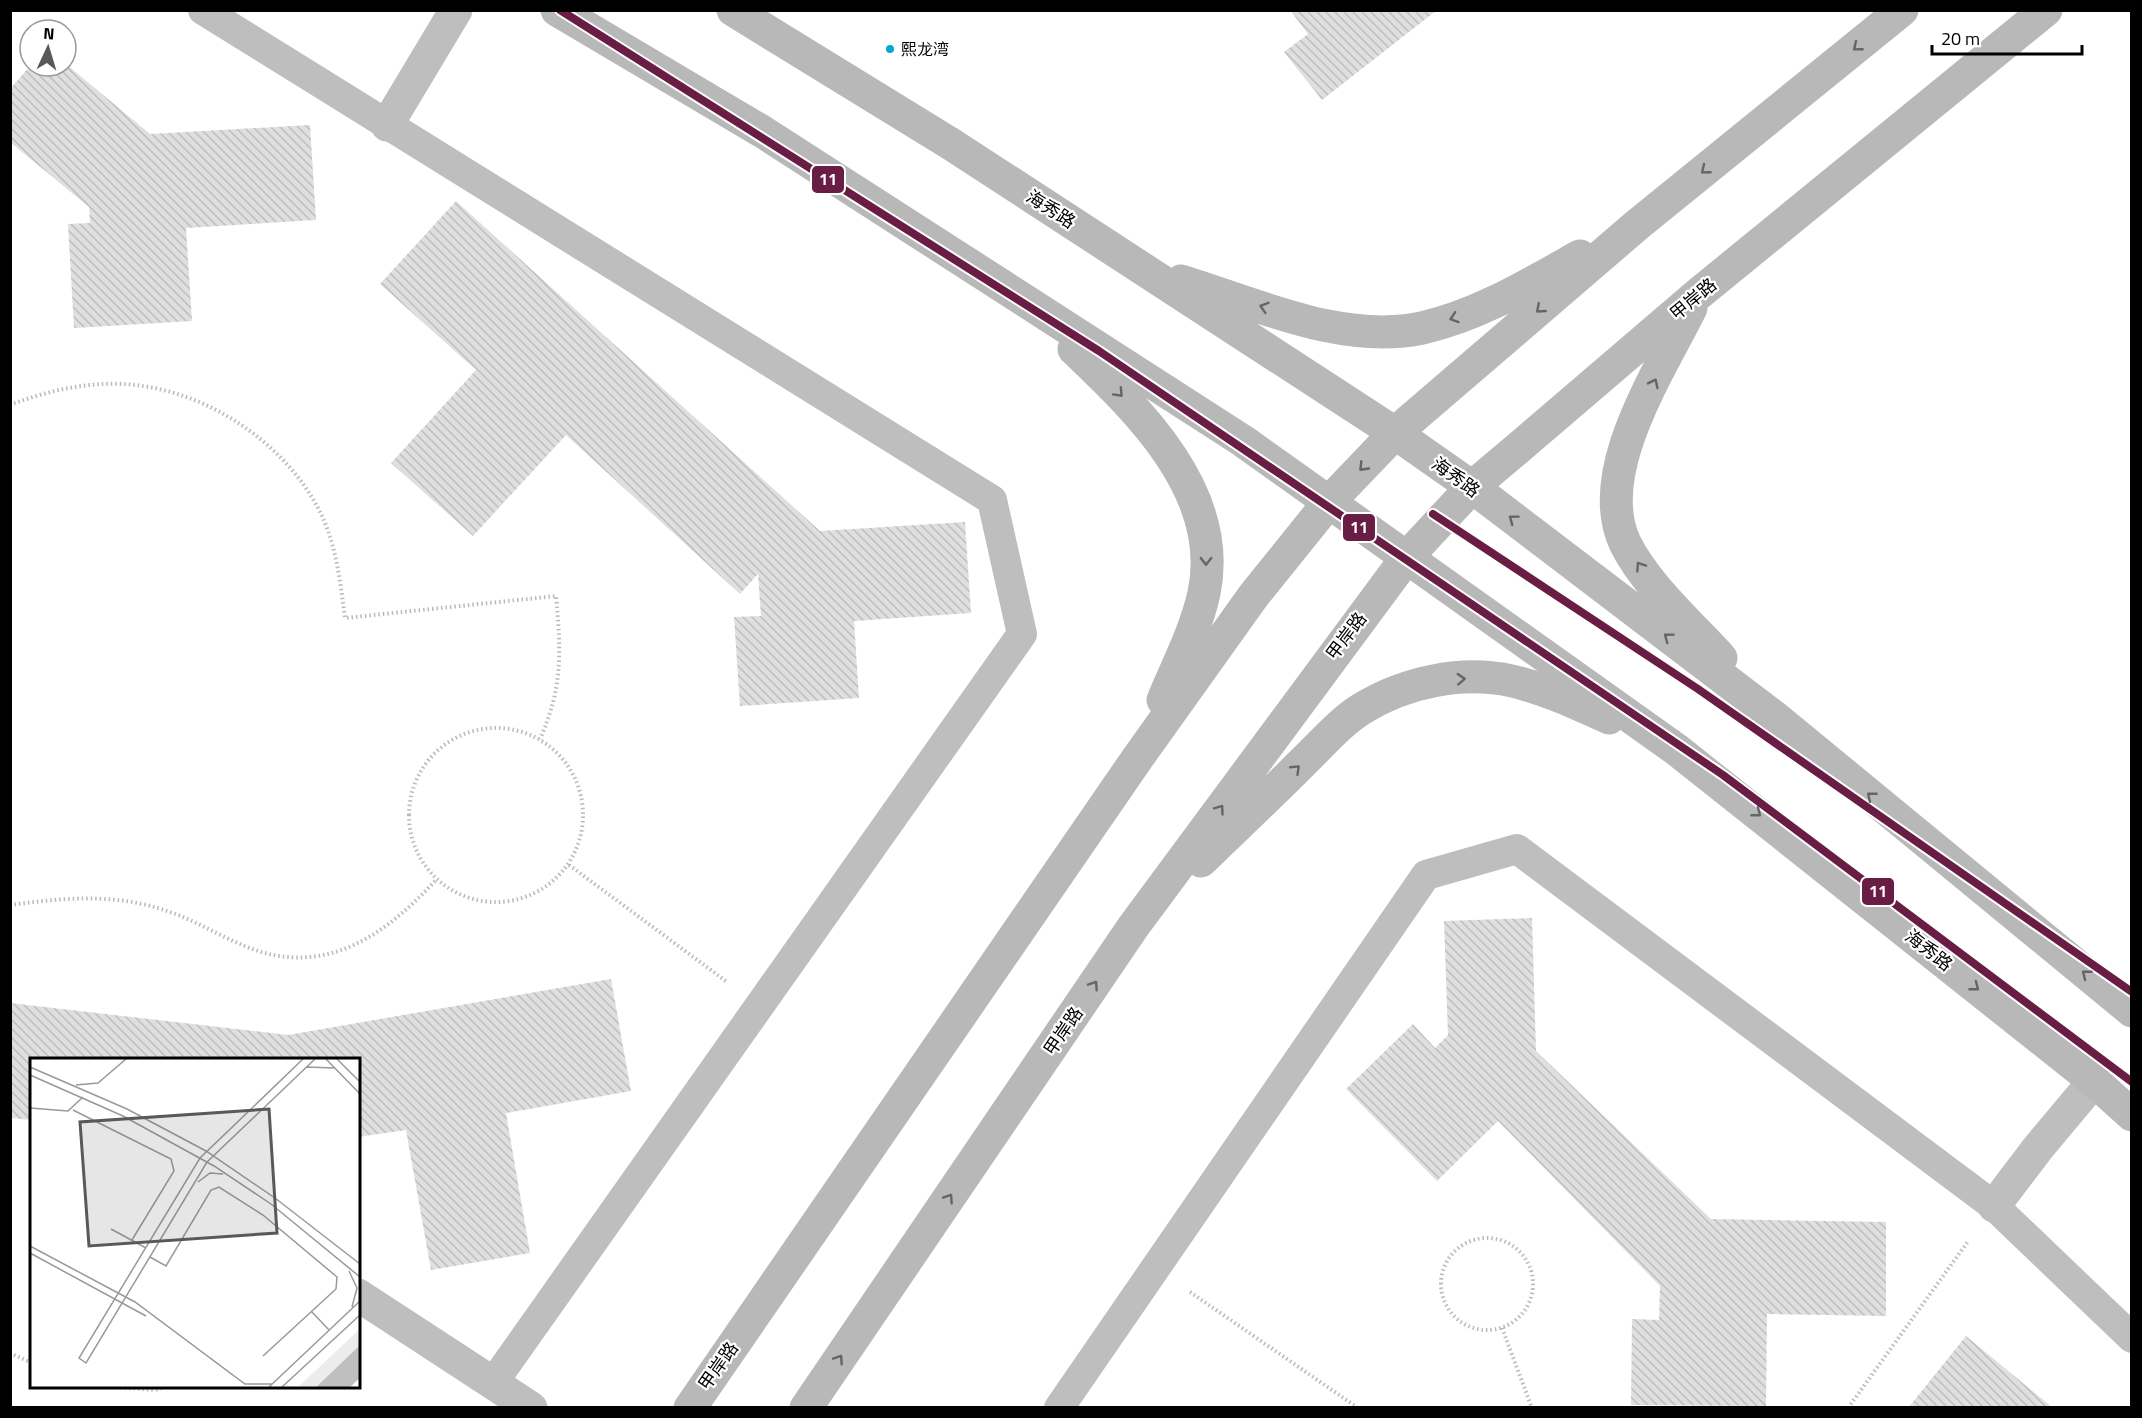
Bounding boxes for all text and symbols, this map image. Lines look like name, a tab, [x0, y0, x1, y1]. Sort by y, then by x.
north arrow	[18, 18, 78, 78]
scale bar	[1932, 18, 2082, 56]
text: N	[43, 21, 55, 45]
text: 20 m	[1941, 25, 1980, 52]
place label: 熙龙湾	[901, 37, 949, 61]
one-way arrow	[1853, 40, 1864, 51]
marker: 熙龙湾	[884, 43, 896, 55]
one-way arrow	[1701, 163, 1712, 174]
line badge: 11	[811, 165, 845, 194]
text: 11	[819, 167, 837, 191]
street label: 海秀路	[1021, 183, 1081, 235]
street label: 甲岸路	[1664, 271, 1722, 327]
one-way arrow	[1259, 302, 1270, 314]
one-way arrow	[1536, 302, 1547, 313]
one-way arrow	[1450, 311, 1460, 323]
one-way arrow	[1646, 379, 1658, 390]
one-way arrow	[1112, 386, 1123, 396]
street label: 海秀路	[1426, 450, 1486, 504]
one-way arrow	[1359, 460, 1370, 470]
line badge: 11	[1342, 513, 1376, 542]
text: 11	[1350, 515, 1368, 539]
one-way arrow	[1509, 515, 1520, 526]
one-way arrow	[1200, 557, 1212, 566]
one-way arrow	[1636, 562, 1647, 573]
street label: 甲岸路	[1319, 606, 1373, 666]
one-way arrow	[1664, 633, 1675, 644]
one-way arrow	[1457, 672, 1466, 685]
one-way arrow	[1288, 766, 1299, 777]
one-way arrow	[1867, 793, 1878, 804]
one-way arrow	[1213, 805, 1224, 816]
one-way arrow	[1750, 806, 1761, 817]
line badge: 11	[1861, 877, 1895, 906]
text: 11	[1869, 879, 1887, 903]
street label: 海秀路	[1899, 923, 1959, 977]
one-way arrow	[2082, 970, 2093, 981]
one-way arrow	[1969, 979, 1980, 990]
one-way arrow	[1087, 981, 1098, 992]
street label: 甲岸路	[1037, 1001, 1089, 1061]
inset map	[30, 1058, 360, 1388]
one-way arrow	[942, 1194, 953, 1205]
street label: 甲岸路	[691, 1336, 745, 1396]
one-way arrow	[832, 1355, 843, 1366]

